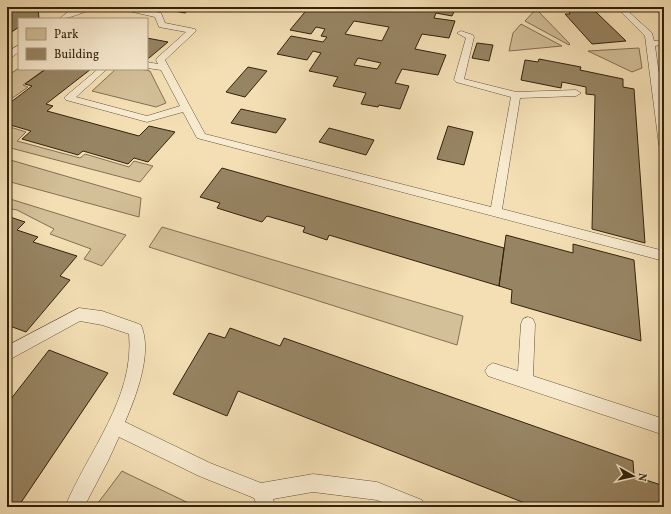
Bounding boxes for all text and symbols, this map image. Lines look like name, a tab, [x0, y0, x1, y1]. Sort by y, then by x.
legend	[18, 18, 148, 70]
text: Park	[54, 27, 79, 43]
text: Building	[54, 47, 99, 63]
north arrow	[613, 456, 653, 496]
text: N	[633, 472, 649, 482]

